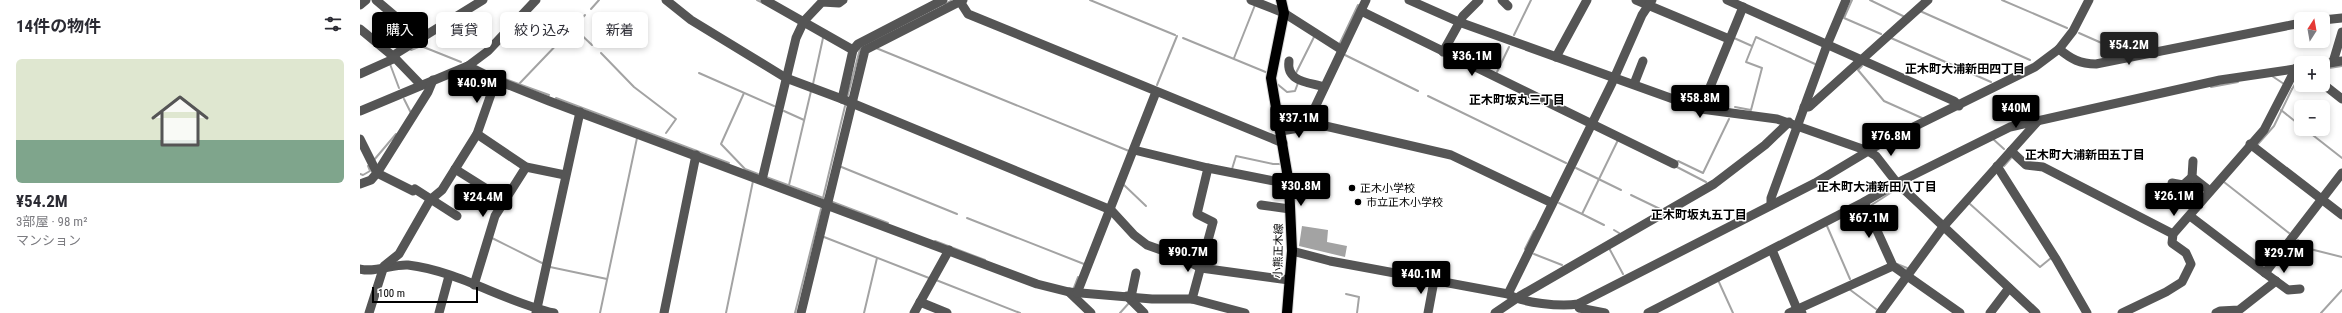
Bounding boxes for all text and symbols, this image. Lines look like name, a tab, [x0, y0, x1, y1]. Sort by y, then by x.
chip: 購入	[372, 12, 428, 48]
chip: 賃貸	[436, 12, 492, 48]
chip: 絞り込み	[500, 12, 584, 48]
chip: 新着	[592, 12, 648, 48]
north arrow	[2294, 12, 2330, 48]
map controls	[2294, 12, 2330, 136]
icon: filters	[322, 13, 344, 35]
text: 14件の物件	[16, 16, 101, 36]
pin: ¥54.2M	[2096, 32, 2162, 66]
text: ¥54.2M	[2109, 37, 2149, 52]
pin: ¥36.1M	[1439, 43, 1505, 77]
text: ¥36.1M	[1452, 48, 1492, 63]
button: +	[2294, 56, 2330, 92]
district label: 正木町大浦新田四丁目	[1905, 62, 2025, 76]
pin: ¥40.9M	[444, 70, 510, 104]
text: ¥40.9M	[457, 75, 497, 90]
icon: home	[144, 85, 216, 157]
pin: ¥58.8M	[1667, 85, 1733, 119]
text: ¥58.8M	[1680, 90, 1720, 105]
district label: 正木町坂丸三丁目	[1469, 93, 1565, 107]
pin: ¥40M	[1992, 95, 2040, 129]
text: ¥40M	[2001, 100, 2031, 115]
button: −	[2294, 100, 2330, 136]
pin: ¥37.1M	[1266, 105, 1332, 139]
text: ¥37.1M	[1279, 110, 1319, 125]
pin: ¥76.8M	[1858, 123, 1924, 157]
text: ¥76.8M	[1871, 128, 1911, 143]
district label: 正木町大浦新田五丁目	[2025, 148, 2145, 162]
pin: ¥30.8M	[1268, 173, 1334, 207]
text: ¥30.8M	[1281, 178, 1321, 193]
district label: 正木町大浦新田八丁目	[1817, 180, 1937, 194]
place label: 正木小学校	[1360, 182, 1415, 195]
marker: 正木小学校	[1347, 183, 1357, 193]
pin: ¥26.1M	[2141, 183, 2207, 217]
pin: ¥24.4M	[450, 184, 516, 218]
text: ¥26.1M	[2154, 188, 2194, 203]
text: ¥24.4M	[463, 189, 503, 204]
text: ¥54.2M	[16, 191, 68, 211]
place label: 市立正木小学校	[1366, 196, 1443, 209]
marker: 市立正木小学校	[1353, 197, 1363, 207]
pin: ¥67.1M	[1836, 205, 1902, 239]
district label: 正木町坂丸五丁目	[1651, 208, 1747, 222]
text: ¥67.1M	[1849, 210, 1889, 225]
text: 3部屋 · 98 m²	[16, 214, 87, 229]
street label: 小熊正木線	[1272, 223, 1285, 279]
text: マンション	[16, 233, 81, 248]
pin: ¥90.7M	[1155, 239, 1221, 273]
pin: ¥29.7M	[2251, 240, 2317, 274]
text: ¥90.7M	[1168, 244, 1208, 259]
text: ¥29.7M	[2264, 245, 2304, 260]
pin: ¥40.1M	[1388, 261, 1454, 295]
text: ¥40.1M	[1401, 266, 1441, 281]
scale bar	[372, 285, 478, 304]
text: 100 m	[378, 287, 405, 300]

